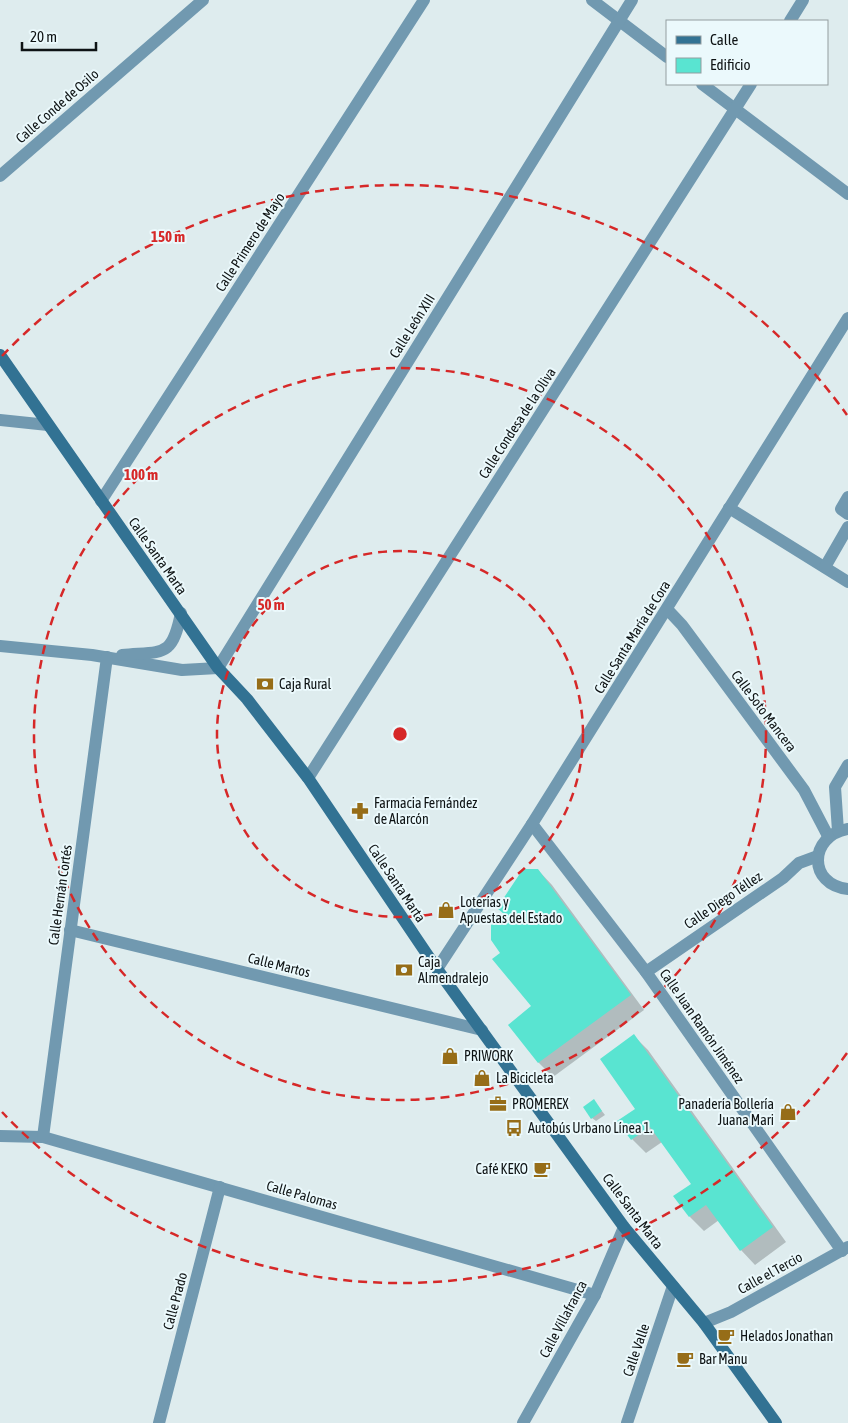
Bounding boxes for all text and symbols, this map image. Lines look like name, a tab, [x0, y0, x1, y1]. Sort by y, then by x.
scale bar	[22, 20, 96, 52]
legend	[666, 20, 828, 85]
text: 20 m	[30, 28, 57, 45]
text: Calle	[710, 31, 739, 48]
text: Edificio	[710, 56, 751, 73]
street label: Calle Conde de Osilo	[12, 66, 102, 146]
street label: Calle Primero de Mayo	[212, 190, 288, 294]
text: 150 m	[151, 228, 185, 245]
street label: Calle León XIII	[386, 291, 438, 361]
street label: Calle Condesa de la Oliva	[475, 365, 559, 481]
text: 100 m	[124, 466, 158, 483]
street label: Calle Santa Marta	[126, 514, 190, 598]
street label: Calle Santa María de Cora	[591, 578, 673, 696]
text: 50 m	[258, 596, 285, 613]
street label: Calle Soto Mancera	[728, 667, 800, 755]
bank icon: Caja Rural	[255, 674, 275, 694]
place label: Caja Rural	[279, 676, 332, 692]
centre of rings	[391, 725, 409, 743]
place label: Farmacia Fernández de Alarcón	[374, 795, 477, 827]
pharmacy icon: Farmacia Fernández de Alarcón	[350, 801, 370, 821]
street label: Calle Santa Marta	[365, 841, 429, 925]
street label: Calle Hernán Cortés	[45, 844, 75, 946]
street label: Calle Diego Téllez	[681, 868, 765, 932]
place label: Loterías y Apuestas del Estado	[460, 894, 562, 926]
shop icon: Loterías y Apuestas del Estado	[436, 900, 456, 920]
street label: Calle Martos	[246, 950, 312, 980]
place label: Caja Almendralejo	[418, 954, 489, 986]
bank icon: Caja Almendralejo	[394, 960, 414, 980]
street label: Calle Juan Ramón Jiménez	[656, 966, 748, 1086]
shop icon: PRIWORK	[440, 1046, 460, 1066]
place label: PRIWORK	[464, 1048, 514, 1064]
shop icon: La Bicicleta	[472, 1068, 492, 1088]
place label: La Bicicleta	[496, 1070, 554, 1086]
office icon: PROMEREX	[488, 1094, 508, 1114]
place label: PROMEREX	[512, 1096, 569, 1112]
place label: Panadería Bollería Juana Mari	[678, 1096, 774, 1128]
shop icon: Panadería Bollería Juana Mari	[778, 1102, 798, 1122]
bus stop icon: Autobús Urbano Línea 1.	[504, 1118, 524, 1138]
place label: Autobús Urbano Línea 1.	[528, 1120, 652, 1136]
cafe icon: Café KEKO	[532, 1159, 552, 1179]
place label: Café KEKO	[476, 1161, 528, 1177]
street label: Calle Santa Marta	[599, 1170, 667, 1252]
street label: Calle Palomas	[265, 1177, 339, 1213]
street label: Calle el Tercio	[735, 1249, 805, 1297]
street label: Calle Prado	[160, 1271, 190, 1331]
street label: Calle Villafranca	[536, 1278, 590, 1360]
street label: Calle Valle	[619, 1321, 653, 1379]
cafe icon: Helados Jonathan	[716, 1326, 736, 1346]
place label: Helados Jonathan	[740, 1328, 833, 1344]
cafe icon: Bar Manu	[675, 1349, 695, 1369]
place label: Bar Manu	[699, 1351, 748, 1367]

